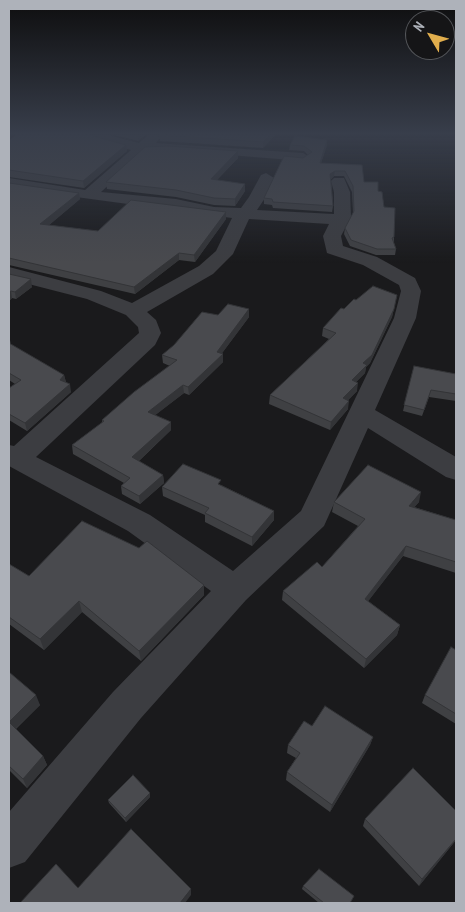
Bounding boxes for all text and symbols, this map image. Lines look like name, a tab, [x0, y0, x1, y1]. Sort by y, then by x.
north arrow	[405, 10, 455, 60]
text: N	[409, 18, 428, 35]

